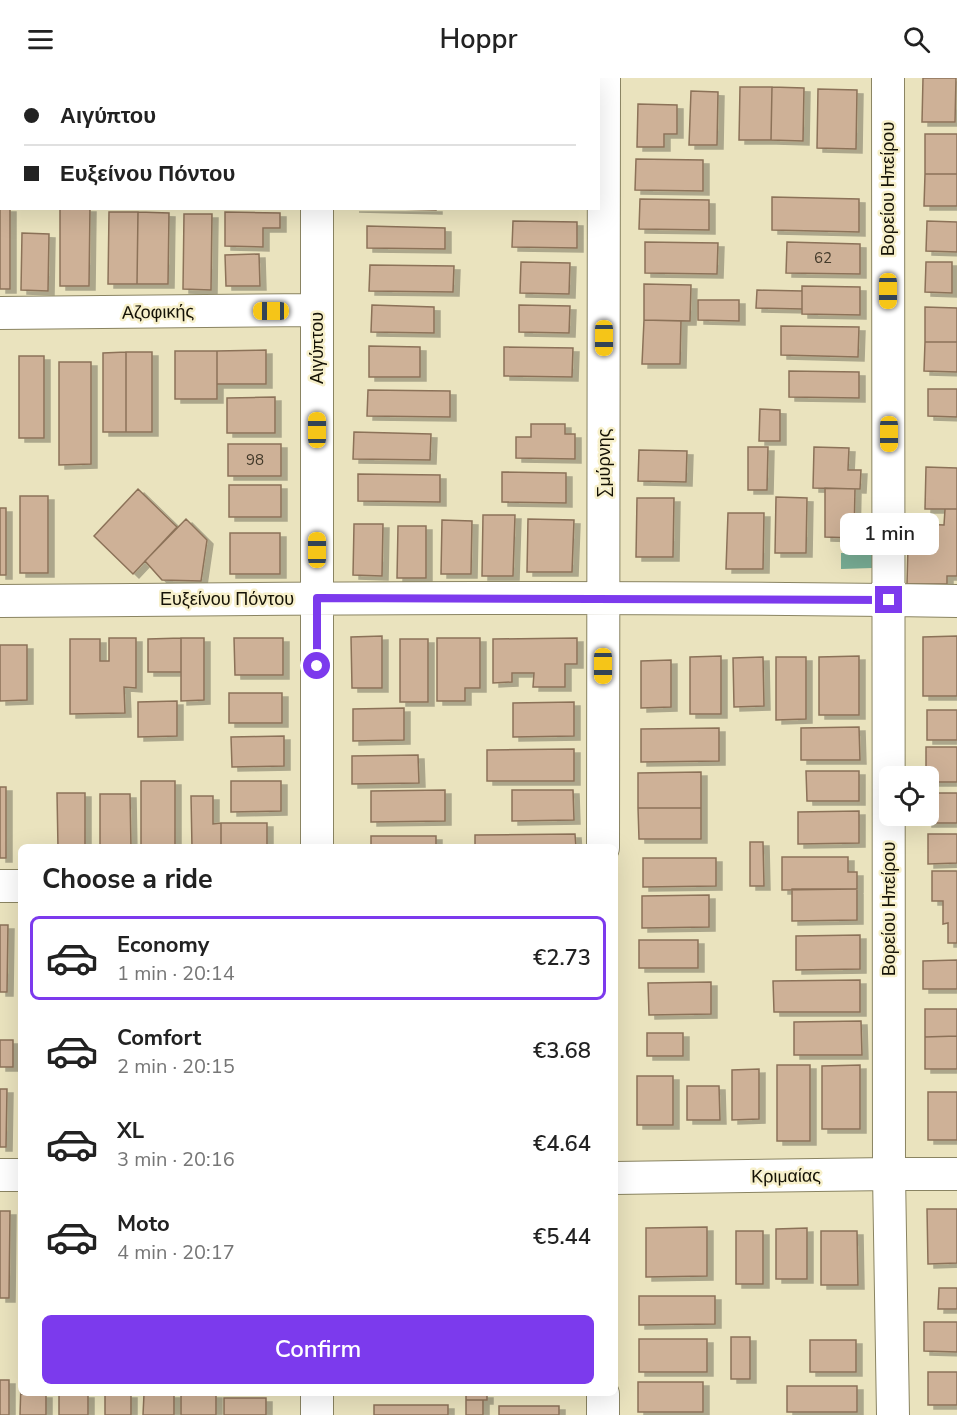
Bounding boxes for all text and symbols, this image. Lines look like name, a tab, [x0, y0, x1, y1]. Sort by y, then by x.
text: Hoppr	[440, 21, 517, 58]
icon: menu	[24, 23, 57, 56]
icon: search	[900, 23, 933, 56]
text: Αιγύπτου	[60, 101, 156, 131]
street label: Βορείου Ηπείρου	[876, 122, 900, 256]
text: Ευξείνου Πόντου	[60, 159, 235, 189]
house number: 62	[814, 248, 832, 268]
car	[879, 273, 897, 309]
street label: Αζοφικής	[122, 299, 195, 325]
car	[253, 302, 289, 320]
street label: Αιγύπτου	[305, 312, 329, 384]
car	[595, 320, 613, 356]
car	[308, 412, 326, 448]
car	[880, 416, 898, 452]
street label: Σμύρνης	[592, 428, 616, 497]
house number: 98	[246, 450, 264, 470]
callout: 1 min	[840, 513, 938, 555]
text: 1 min	[864, 520, 915, 547]
car	[308, 532, 326, 568]
route end	[875, 586, 902, 613]
street label: Ευξείνου Πόντου	[160, 587, 294, 611]
car	[594, 648, 612, 684]
route start	[303, 652, 330, 679]
map controls	[879, 766, 939, 826]
button: locate	[879, 766, 939, 826]
street label: Βορείου Ηπείρου	[877, 842, 901, 976]
text: Choose a ride	[42, 861, 213, 898]
text: Economy	[117, 930, 209, 960]
icon: car	[45, 931, 99, 985]
text: €2.73	[533, 943, 591, 973]
text: 1 min · 20:14	[117, 960, 235, 987]
text: Comfort	[117, 1023, 201, 1053]
icon: car	[45, 1024, 99, 1078]
text: €3.68	[533, 1036, 591, 1066]
text: 2 min · 20:15	[117, 1053, 235, 1080]
text: XL	[117, 1116, 144, 1146]
icon: car	[45, 1117, 99, 1171]
text: €4.64	[533, 1129, 591, 1159]
text: 3 min · 20:16	[117, 1146, 235, 1173]
street label: Κριμαίας	[751, 1163, 821, 1189]
text: Moto	[117, 1209, 170, 1239]
icon: car	[45, 1210, 99, 1264]
text: €5.44	[533, 1222, 591, 1252]
text: 4 min · 20:17	[117, 1239, 235, 1266]
button: Confirm	[42, 1315, 594, 1384]

